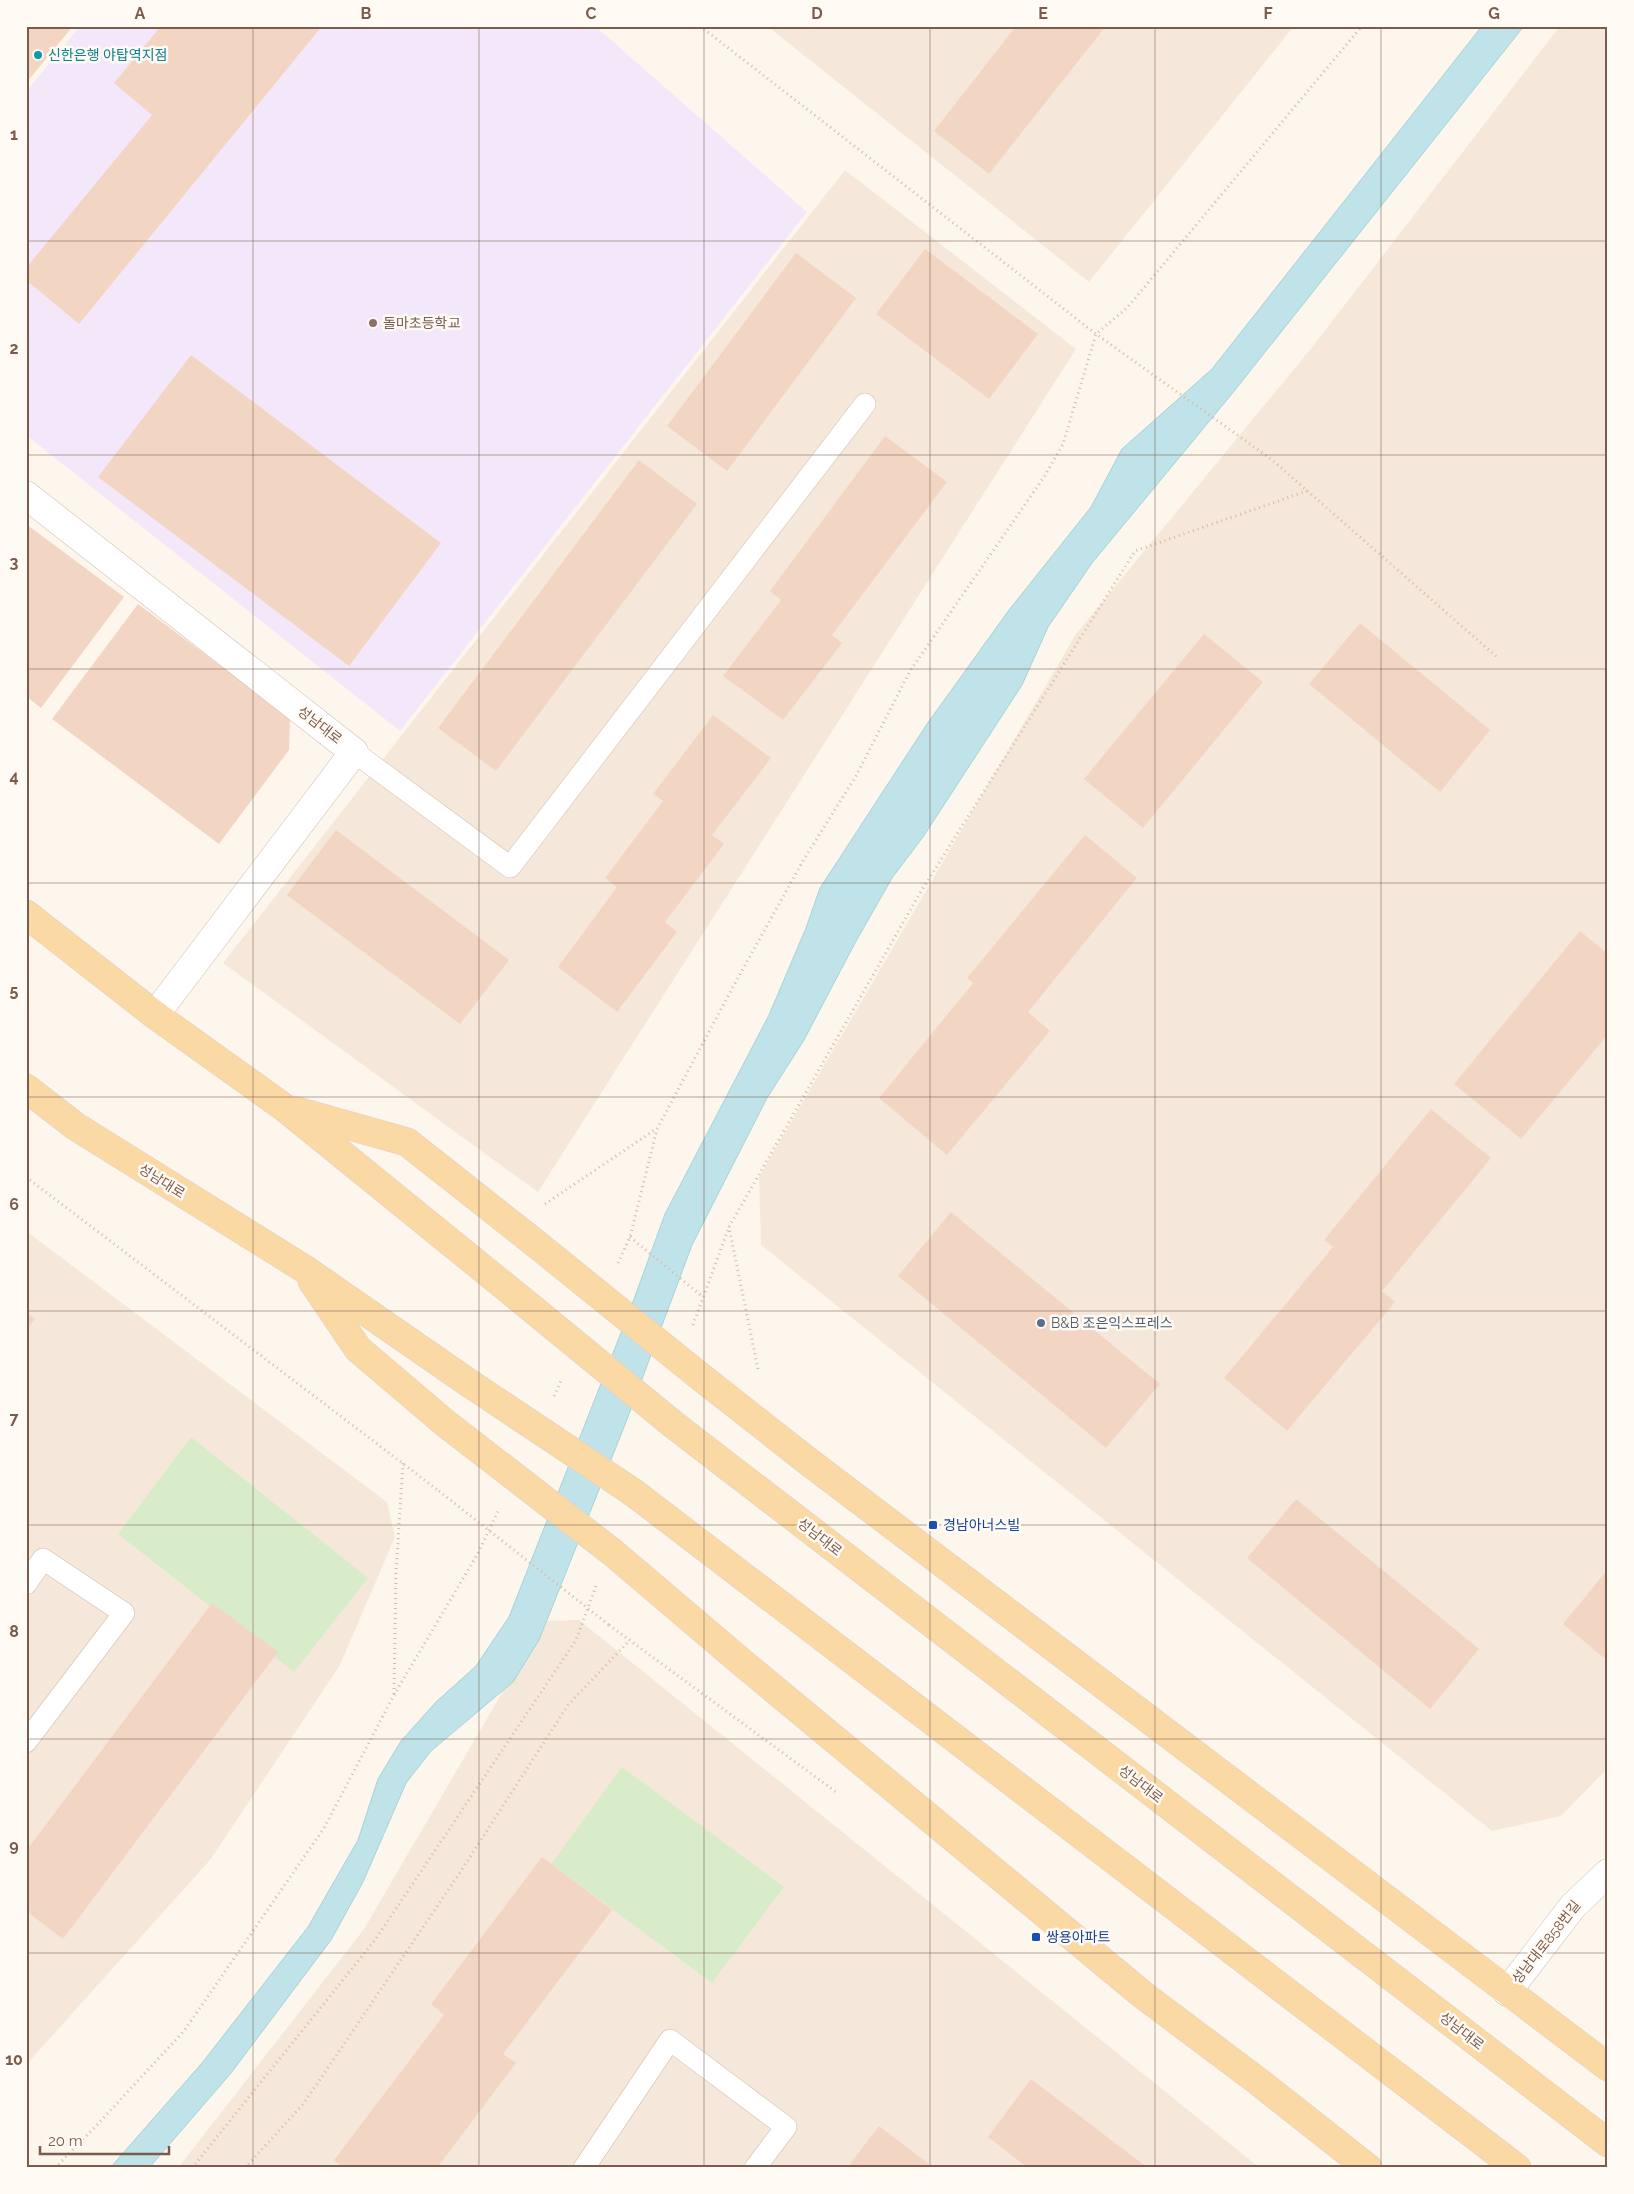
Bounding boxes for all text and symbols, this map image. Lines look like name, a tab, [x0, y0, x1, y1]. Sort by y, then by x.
text: A	[135, 4, 146, 23]
text: B	[361, 4, 372, 23]
text: C	[586, 4, 597, 23]
text: D	[811, 4, 823, 23]
text: E	[1038, 4, 1048, 23]
text: F	[1263, 4, 1273, 23]
text: G	[1488, 4, 1500, 23]
place label: 신한은행 야탑역지점	[48, 47, 168, 63]
marker: 신한은행 야탑역지점	[32, 49, 44, 61]
text: 1	[10, 125, 18, 144]
place label: 돌마초등학교	[383, 315, 460, 331]
marker: 돌마초등학교	[367, 317, 379, 329]
text: 2	[9, 339, 19, 358]
text: 3	[10, 553, 19, 572]
street label: 성남대로	[295, 703, 345, 747]
text: 4	[9, 767, 19, 786]
text: 5	[10, 981, 19, 1000]
street label: 성남대로	[136, 1161, 188, 1201]
text: 6	[9, 1195, 19, 1214]
place label: B&B 조은익스프레스	[1051, 1315, 1173, 1331]
marker: B&B 조은익스프레스	[1035, 1317, 1047, 1329]
text: 7	[10, 1409, 19, 1428]
street label: 성남대로	[795, 1515, 845, 1559]
place label: 경남아너스빌	[943, 1517, 1020, 1533]
marker: 경남아너스빌	[927, 1519, 939, 1531]
text: 8	[9, 1622, 19, 1641]
street label: 성남대로	[1116, 1762, 1166, 1806]
text: 9	[9, 1836, 19, 1855]
street label: 성남대로858번길	[1508, 1897, 1584, 1987]
place label: 쌍용아파트	[1046, 1929, 1111, 1945]
marker: 쌍용아파트	[1030, 1931, 1042, 1943]
street label: 성남대로	[1437, 2009, 1487, 2053]
text: 10	[5, 2050, 23, 2069]
scale bar	[40, 2124, 169, 2156]
text: 20 m	[48, 2132, 83, 2150]

